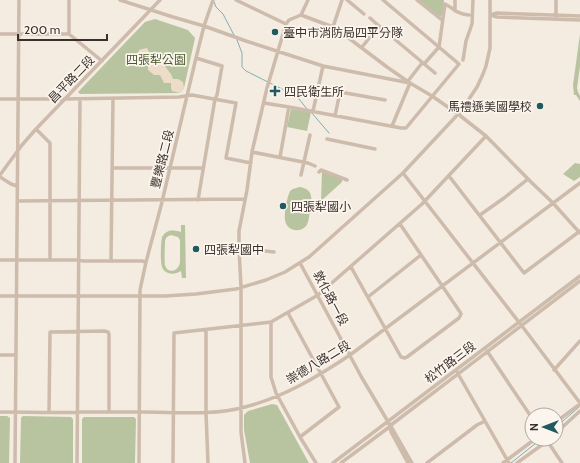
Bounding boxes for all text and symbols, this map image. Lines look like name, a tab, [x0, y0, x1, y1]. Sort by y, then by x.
scale bar	[18, 16, 107, 42]
text: 200 m	[24, 22, 60, 37]
place label: 臺中市消防局四平分隊	[283, 25, 403, 40]
marker: 臺中市消防局四平分隊	[270, 27, 280, 37]
street label: 昌平路二段	[45, 52, 97, 106]
park label: 四張犁公園	[126, 52, 186, 67]
place label: 四民衛生所	[284, 84, 344, 99]
marker: 四民衛生所	[269, 85, 281, 97]
place label: 馬禮遜美國學校	[448, 99, 532, 114]
marker: 馬禮遜美國學校	[535, 101, 545, 111]
street label: 豐樂路二段	[147, 128, 177, 190]
place label: 四張犁國小	[291, 199, 351, 214]
marker: 四張犁國小	[278, 201, 288, 211]
place label: 四張犁國中	[204, 242, 264, 257]
marker: 四張犁國中	[191, 244, 201, 254]
street label: 敦化路一段	[310, 268, 352, 328]
street label: 崇德八路二段	[283, 337, 353, 387]
street label: 松竹路三段	[422, 338, 478, 386]
north arrow	[524, 407, 564, 447]
text: N	[527, 423, 541, 431]

